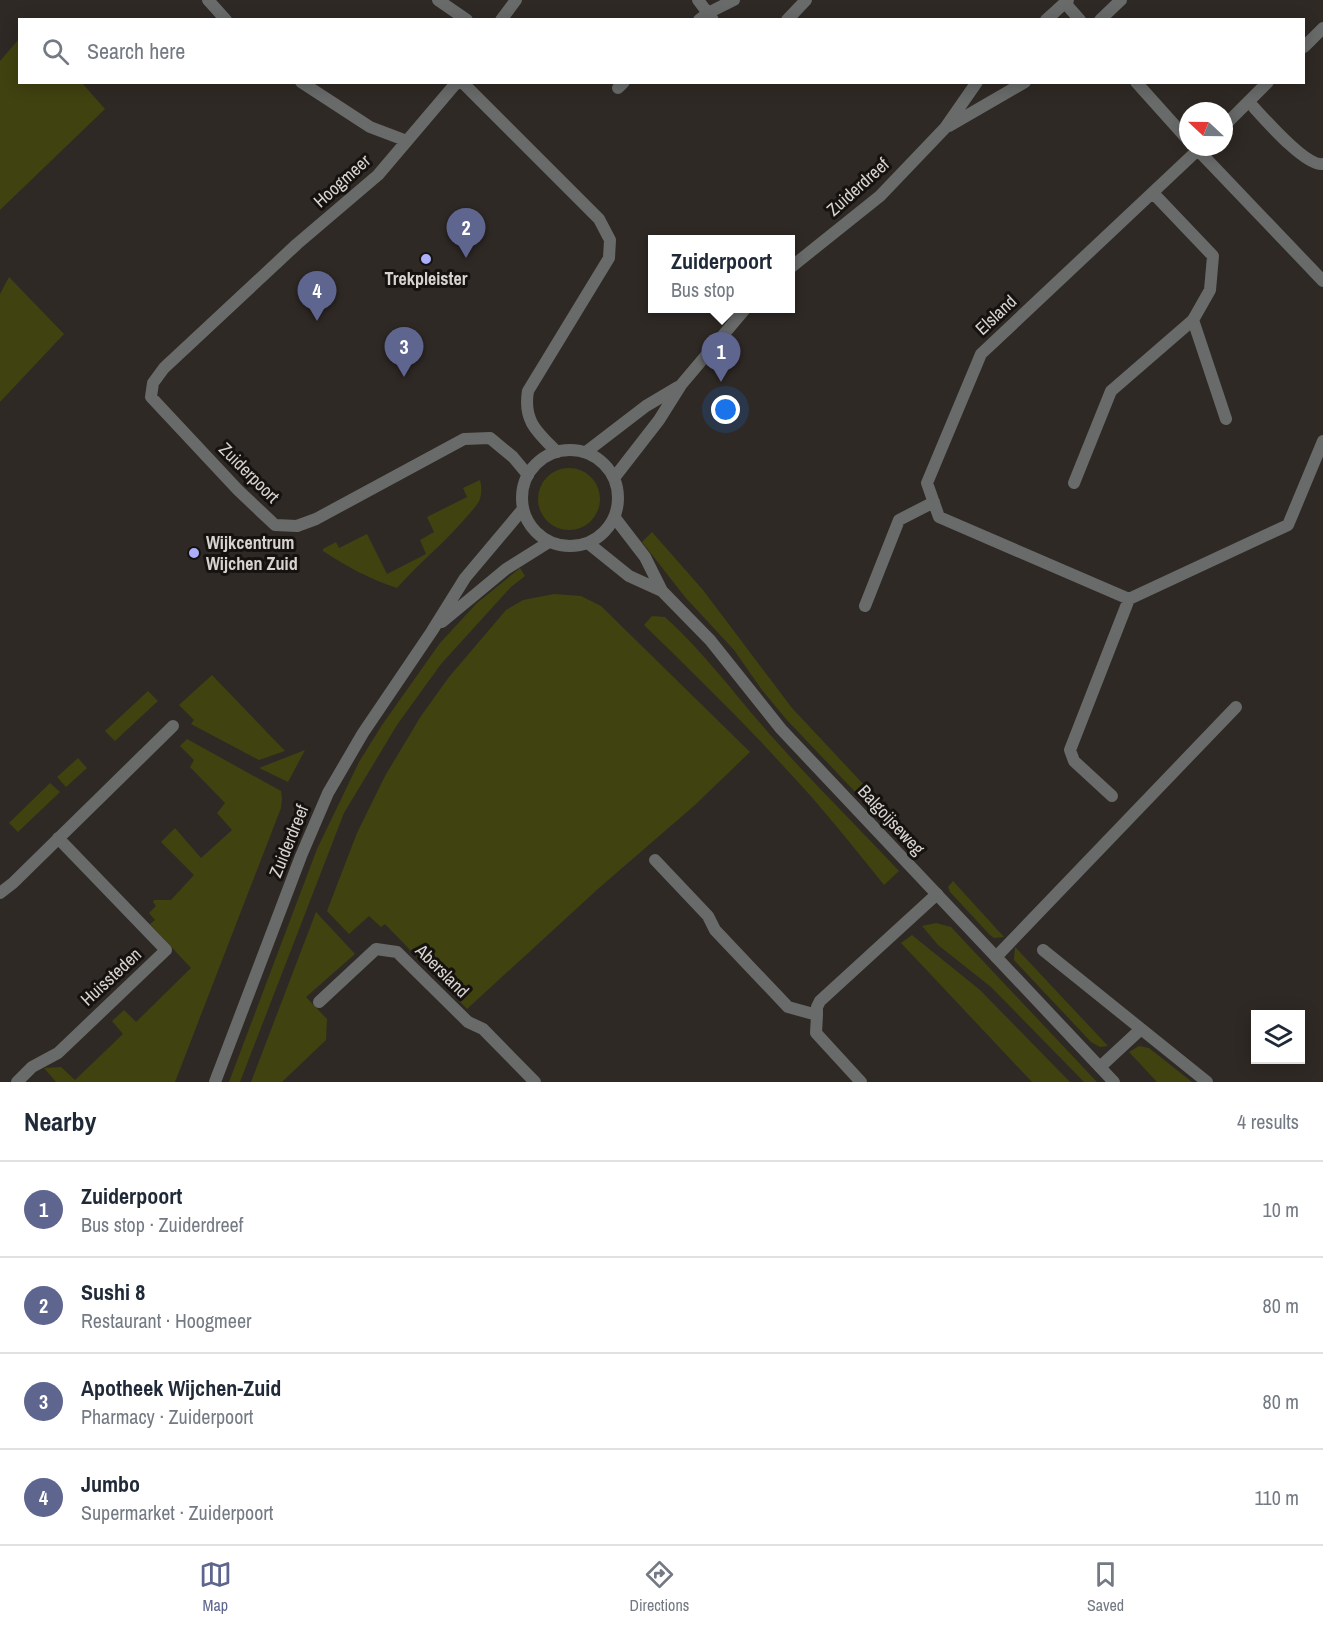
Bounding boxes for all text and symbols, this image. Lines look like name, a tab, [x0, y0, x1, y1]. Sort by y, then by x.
search box	[18, 18, 1305, 84]
icon: search	[39, 35, 72, 68]
text: Search here	[87, 36, 185, 66]
north arrow	[1179, 102, 1233, 156]
street label: Hoogmeer	[308, 148, 376, 213]
street label: Zuiderdreef	[821, 151, 895, 221]
pin: 2	[446, 208, 486, 258]
popup	[648, 235, 795, 313]
text: Zuiderpoort	[671, 246, 772, 276]
marker: Trekpleister	[419, 252, 433, 266]
place label: Trekpleister	[385, 266, 468, 291]
pin: 4	[298, 272, 336, 321]
text: Bus stop	[671, 276, 735, 303]
street label: Elsland	[969, 289, 1022, 340]
pin: 3	[384, 328, 424, 377]
pin: 1	[702, 332, 740, 382]
your location	[711, 395, 740, 424]
street label: Zuiderpoort	[214, 437, 285, 508]
place label: Wijkcentrum Wijchen Zuid	[206, 530, 298, 576]
marker: Wijkcentrum Wijchen Zuid	[187, 546, 201, 560]
street label: Balgoijseweg	[852, 779, 931, 861]
street label: Zuiderdreef	[263, 800, 315, 881]
street label: Abersland	[409, 938, 475, 1003]
street label: Huissteden	[75, 942, 146, 1011]
map controls	[1251, 1010, 1305, 1064]
button: layers	[1251, 1010, 1305, 1064]
text: Nearby	[24, 1104, 96, 1139]
text: 4 results	[1237, 1108, 1299, 1135]
text: Zuiderpoort	[81, 1181, 182, 1211]
text: 1	[39, 1196, 48, 1223]
text: 10 m	[1263, 1196, 1299, 1223]
text: Bus stop · Zuiderdreef	[81, 1211, 243, 1238]
text: Sushi 8	[81, 1277, 145, 1307]
text: 2	[39, 1292, 48, 1319]
text: 80 m	[1263, 1292, 1299, 1319]
text: Restaurant · Hoogmeer	[81, 1307, 251, 1334]
text: Apotheek Wijchen-Zuid	[81, 1373, 281, 1403]
text: 3	[39, 1388, 48, 1415]
text: 80 m	[1263, 1388, 1299, 1415]
text: Pharmacy · Zuiderpoort	[81, 1403, 253, 1430]
text: Jumbo	[81, 1469, 140, 1499]
text: 4	[39, 1484, 48, 1511]
text: 110 m	[1255, 1484, 1299, 1511]
text: Supermarket · Zuiderpoort	[81, 1499, 273, 1526]
tab: Map	[199, 1558, 232, 1616]
tab: Directions	[629, 1558, 689, 1616]
tab: Saved	[1087, 1558, 1124, 1616]

